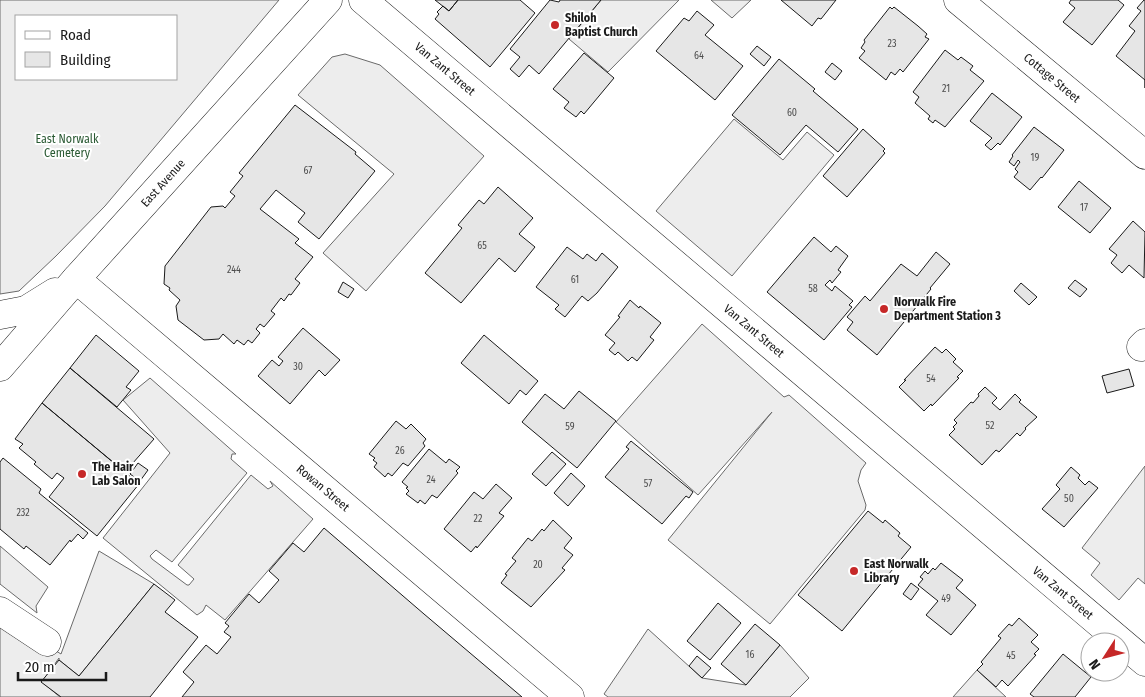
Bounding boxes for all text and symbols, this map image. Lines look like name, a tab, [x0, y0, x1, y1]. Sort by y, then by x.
place label: Shiloh Baptist Church	[565, 11, 638, 39]
legend	[15, 15, 178, 80]
marker: Shiloh Baptist Church	[549, 19, 561, 31]
text: Road	[60, 26, 91, 44]
house number: 23	[888, 38, 897, 50]
street label: Van Zant Street	[412, 40, 478, 98]
house number: 64	[694, 50, 704, 62]
street label: Cottage Street	[1021, 50, 1083, 106]
text: Building	[60, 51, 111, 69]
house number: 21	[942, 83, 950, 95]
house number: 60	[787, 107, 797, 119]
park label: East Norwalk Cemetery	[35, 132, 99, 160]
house number: 19	[1031, 152, 1040, 164]
street label: East Avenue	[138, 156, 188, 210]
house number: 67	[304, 165, 312, 177]
house number: 17	[1080, 202, 1088, 214]
house number: 65	[477, 240, 487, 252]
house number: 244	[227, 264, 241, 276]
house number: 61	[571, 274, 579, 286]
house number: 58	[808, 283, 818, 295]
place label: Norwalk Fire Department Station 3	[894, 295, 1001, 323]
street label: Van Zant Street	[721, 302, 787, 360]
marker: Norwalk Fire Department Station 3	[878, 303, 890, 315]
house number: 30	[293, 361, 303, 373]
house number: 54	[926, 373, 936, 385]
house number: 52	[986, 420, 995, 432]
house number: 59	[565, 421, 575, 433]
house number: 26	[395, 445, 405, 457]
place label: The Hair Lab Salon	[92, 460, 140, 488]
street label: Rowan Street	[294, 462, 352, 514]
marker: The Hair Lab Salon	[76, 468, 88, 480]
house number: 24	[426, 474, 436, 486]
house number: 57	[644, 478, 652, 490]
house number: 50	[1064, 493, 1074, 505]
house number: 232	[16, 507, 30, 519]
house number: 22	[474, 513, 483, 525]
place label: East Norwalk Library	[864, 557, 930, 585]
house number: 20	[533, 559, 543, 571]
street label: Van Zant Street	[1030, 564, 1096, 622]
marker: East Norwalk Library	[848, 565, 860, 577]
house number: 49	[941, 593, 951, 605]
north arrow	[1080, 632, 1130, 682]
house number: 16	[746, 649, 754, 661]
scale bar	[18, 650, 105, 682]
house number: 45	[1006, 650, 1016, 662]
text: N	[1086, 656, 1104, 673]
text: 20 m	[25, 658, 55, 676]

